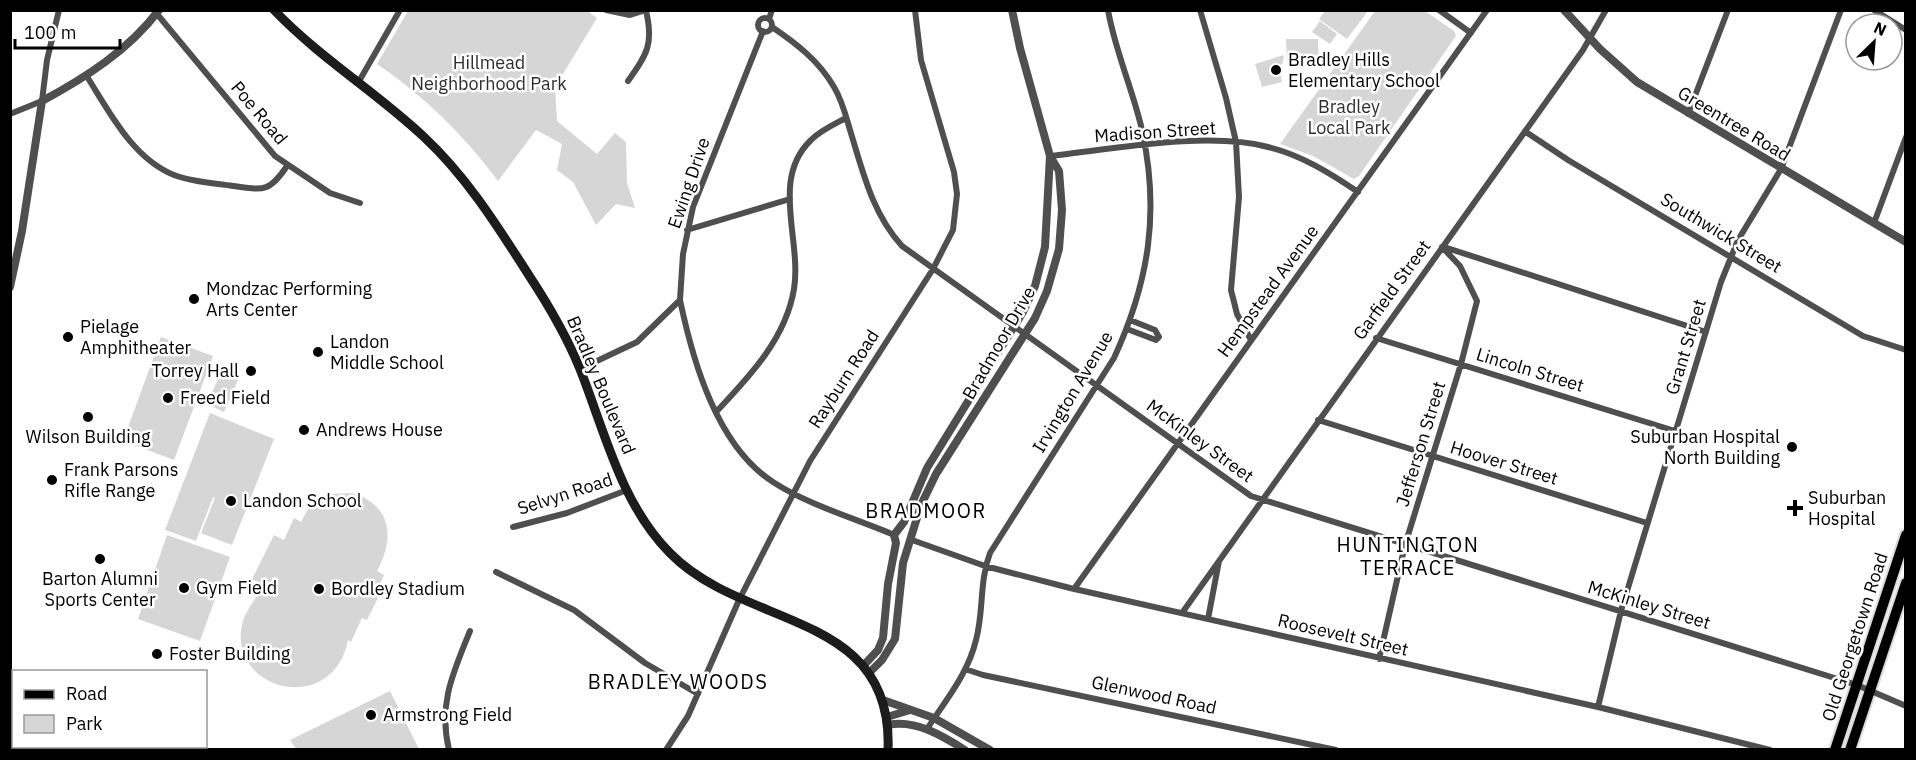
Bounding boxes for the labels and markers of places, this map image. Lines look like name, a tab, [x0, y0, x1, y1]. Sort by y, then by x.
place label: Bradley Hills Elementary School	[1288, 48, 1440, 92]
marker: Bradley Hills Elementary School	[1269, 63, 1283, 77]
place label: Mondzac Performing Arts Center	[206, 277, 373, 321]
marker: Mondzac Performing Arts Center	[187, 292, 201, 306]
place label: Pielage Amphitheater	[80, 315, 192, 359]
marker: Pielage Amphitheater	[61, 330, 75, 344]
place label: Landon Middle School	[330, 330, 444, 374]
marker: Landon Middle School	[311, 345, 325, 359]
place label: Torrey Hall	[152, 359, 239, 382]
marker: Torrey Hall	[244, 364, 258, 378]
place label: Freed Field	[180, 386, 270, 409]
marker: Freed Field	[161, 391, 175, 405]
marker: Wilson Building	[81, 410, 95, 424]
place label: Andrews House	[316, 418, 443, 441]
marker: Andrews House	[297, 423, 311, 437]
place label: Wilson Building	[26, 425, 151, 448]
place label: Suburban Hospital North Building	[1630, 425, 1780, 469]
marker: Suburban Hospital North Building	[1785, 440, 1799, 454]
place label: Frank Parsons Rifle Range	[64, 458, 179, 502]
marker: Frank Parsons Rifle Range	[45, 473, 59, 487]
place label: Suburban Hospital	[1808, 486, 1886, 530]
place label: Landon School	[243, 489, 362, 512]
marker: Landon School	[224, 494, 238, 508]
marker: Suburban Hospital	[1786, 499, 1804, 517]
marker: Barton Alumni Sports Center	[93, 552, 107, 566]
place label: Barton Alumni Sports Center	[42, 567, 158, 611]
place label: Gym Field	[196, 576, 277, 599]
place label: Bordley Stadium	[331, 577, 465, 600]
marker: Gym Field	[177, 581, 191, 595]
marker: Bordley Stadium	[312, 582, 326, 596]
place label: Foster Building	[169, 642, 291, 665]
marker: Foster Building	[150, 647, 164, 661]
place label: Armstrong Field	[383, 703, 512, 726]
marker: Armstrong Field	[364, 708, 378, 722]

